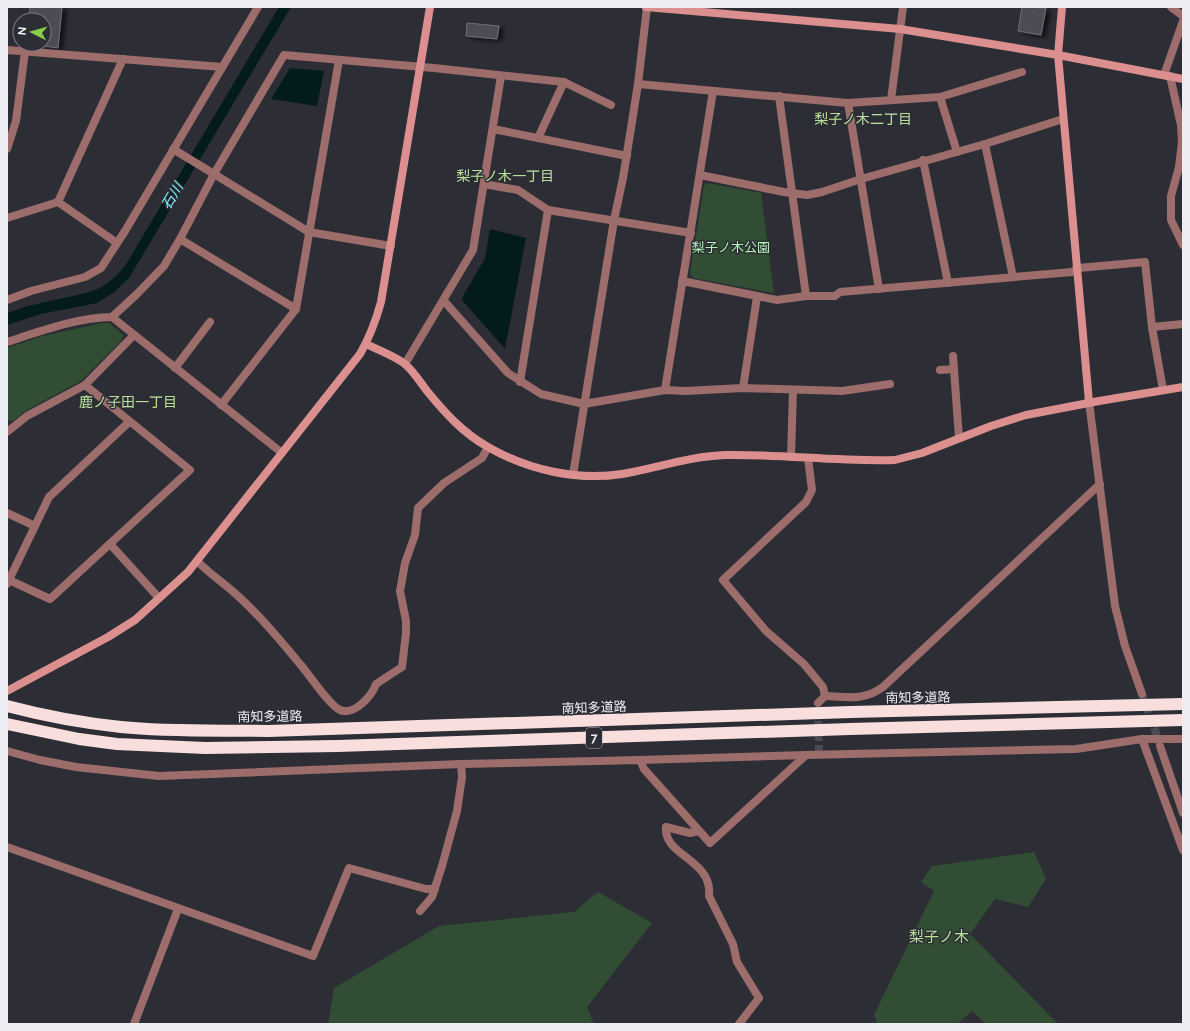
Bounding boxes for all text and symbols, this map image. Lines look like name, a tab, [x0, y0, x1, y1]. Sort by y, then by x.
north arrow	[12, 12, 52, 52]
text: N	[16, 26, 29, 36]
district label: 梨子ノ木二丁目	[814, 111, 912, 127]
district label: 梨子ノ木一丁目	[456, 168, 554, 184]
water label: 石川	[158, 178, 187, 212]
park label: 梨子ノ木公園	[692, 240, 770, 255]
district label: 鹿ノ子田一丁目	[79, 394, 177, 410]
street label: 南知多道路	[885, 689, 951, 706]
street label: 南知多道路	[561, 699, 627, 716]
street label: 南知多道路	[237, 708, 303, 725]
road number: 7	[586, 728, 602, 748]
district label: 梨子ノ木	[909, 928, 969, 946]

